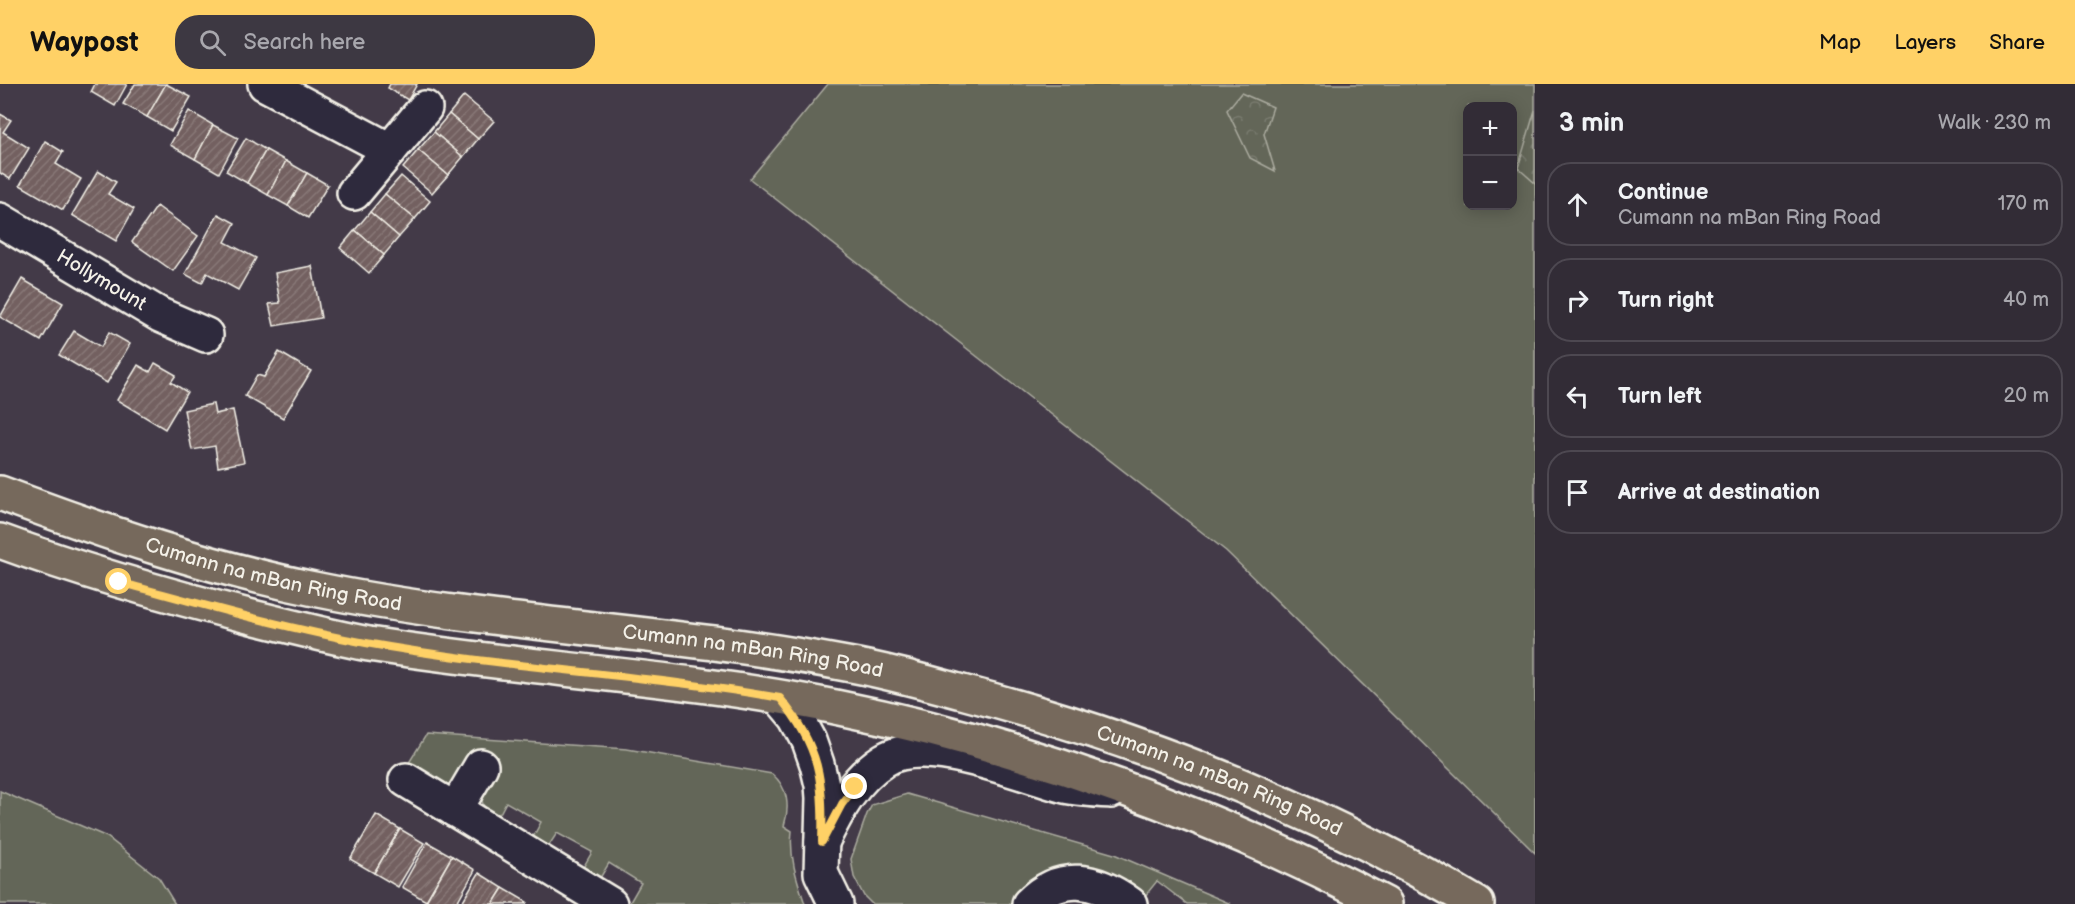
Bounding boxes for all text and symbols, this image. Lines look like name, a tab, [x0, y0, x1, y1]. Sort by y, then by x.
search box	[175, 15, 595, 69]
text: Waypost	[30, 26, 139, 59]
icon: search	[196, 26, 229, 59]
text: Search here	[244, 29, 365, 56]
text: Map	[1819, 30, 1861, 55]
text: Layers	[1894, 30, 1956, 55]
text: Share	[1989, 30, 2045, 55]
map controls	[1463, 102, 1517, 210]
button: +	[1463, 102, 1517, 156]
text: 3 min	[1559, 108, 1624, 139]
text: Walk · 230 m	[1938, 111, 2051, 135]
button: −	[1463, 156, 1517, 210]
text: Continue	[1618, 179, 1708, 206]
icon: ahead	[1561, 188, 1594, 221]
text: 170 m	[1998, 192, 2049, 216]
text: Cumann na mBan Ring Road	[1618, 206, 1881, 230]
street label: Hollymount	[52, 244, 151, 316]
icon: right	[1561, 284, 1594, 317]
text: Turn right	[1618, 287, 1714, 314]
text: 40 m	[2003, 288, 2049, 312]
icon: left	[1561, 380, 1594, 413]
text: Turn left	[1618, 383, 1702, 410]
text: 20 m	[2004, 384, 2049, 408]
icon: arrive	[1561, 476, 1594, 509]
text: Arrive at destination	[1618, 479, 1820, 506]
street label: Cumann na mBan Ring Road	[142, 533, 403, 617]
route start	[105, 568, 131, 594]
street label: Cumann na mBan Ring Road	[621, 620, 885, 683]
street label: Cumann na mBan Ring Road	[1093, 721, 1346, 842]
route end	[841, 773, 867, 799]

